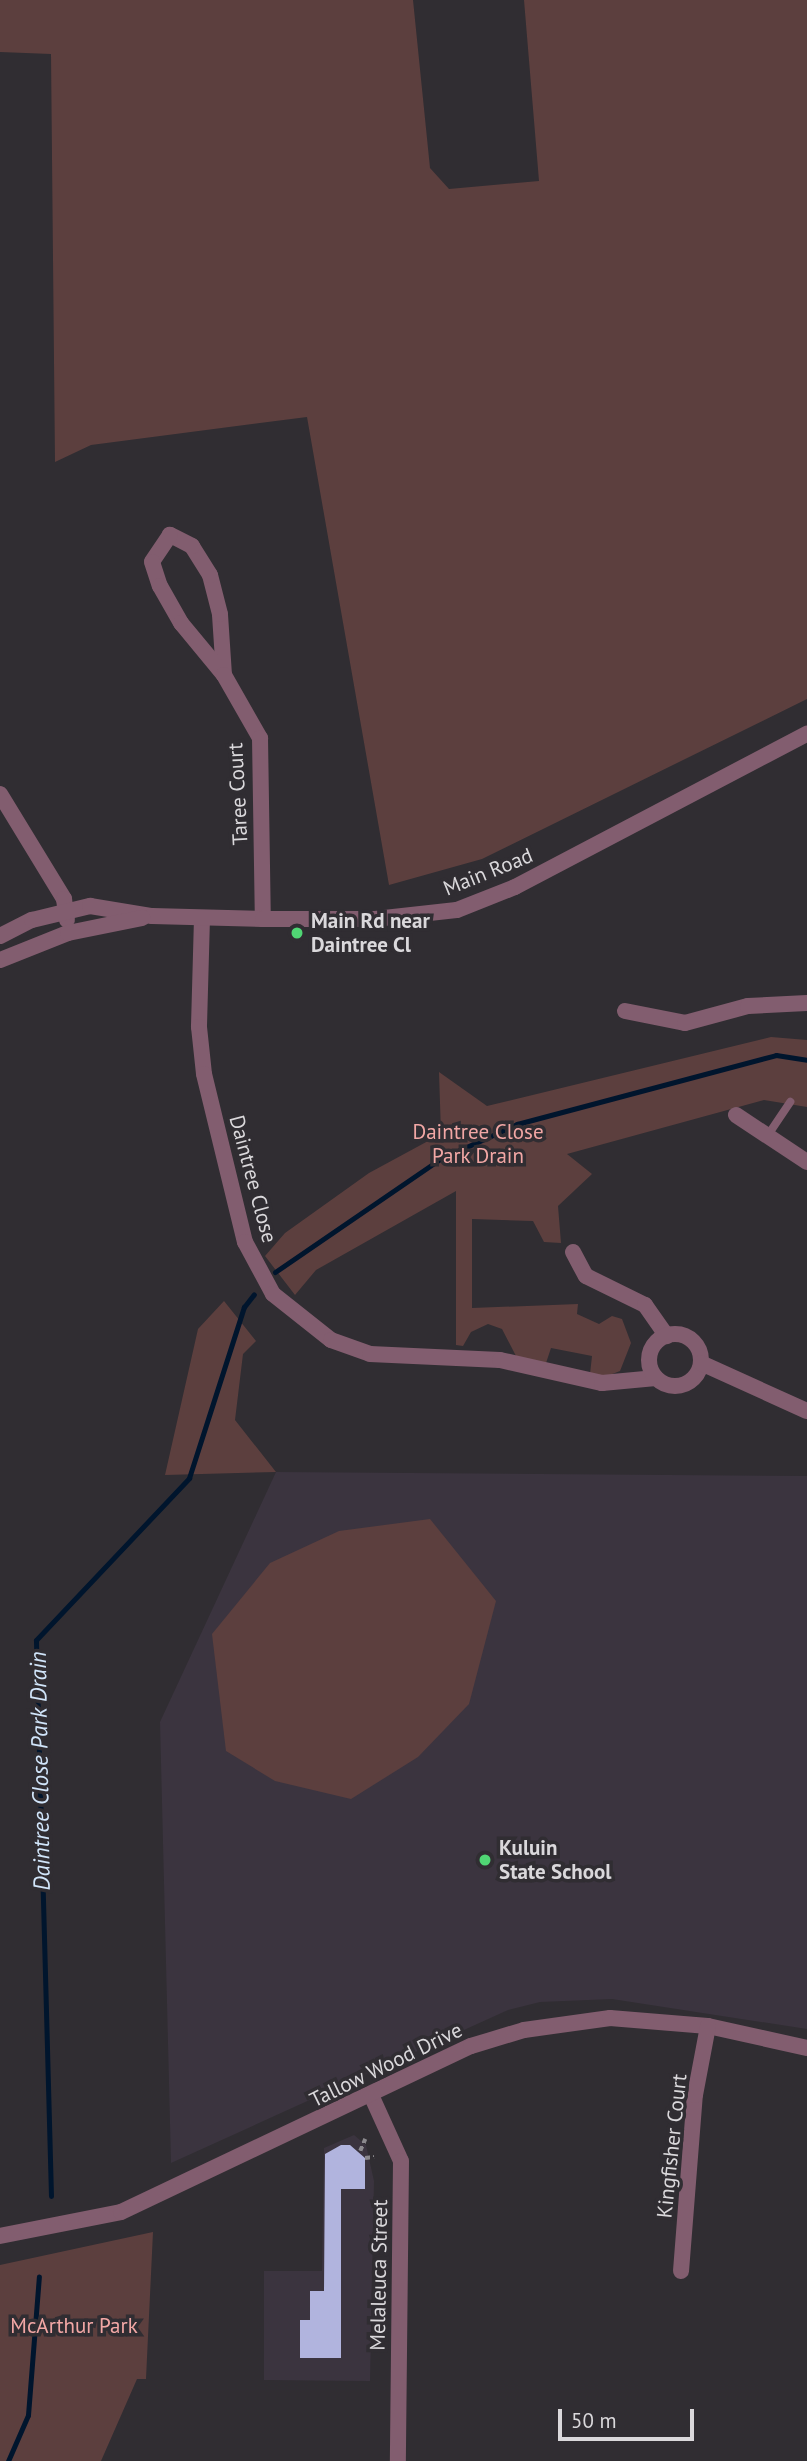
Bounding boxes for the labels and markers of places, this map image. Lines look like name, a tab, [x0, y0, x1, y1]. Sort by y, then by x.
place label: Main Rd near Daintree Cl	[311, 908, 430, 958]
marker: Main Rd near Daintree Cl	[289, 925, 305, 941]
place label: Kuluin State School	[499, 1835, 611, 1885]
marker: Kuluin State School	[477, 1852, 493, 1868]

